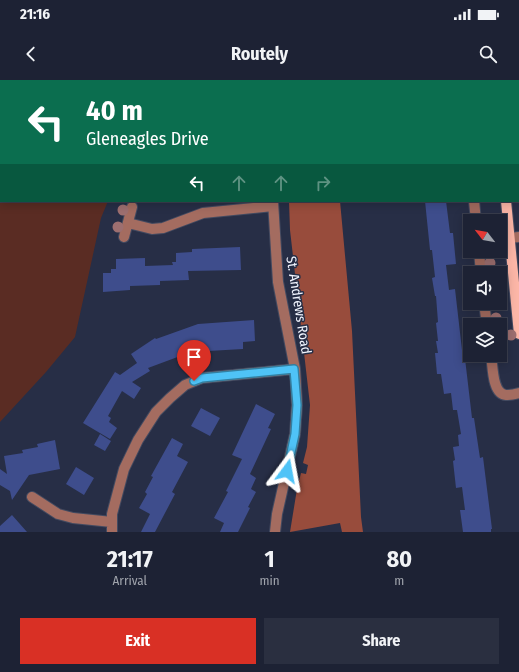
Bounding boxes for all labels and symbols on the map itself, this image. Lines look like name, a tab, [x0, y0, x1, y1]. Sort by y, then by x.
north arrow	[463, 214, 507, 258]
street label: St. Andrews Road	[282, 255, 315, 355]
pin	[177, 340, 211, 381]
position arrow	[266, 450, 308, 492]

